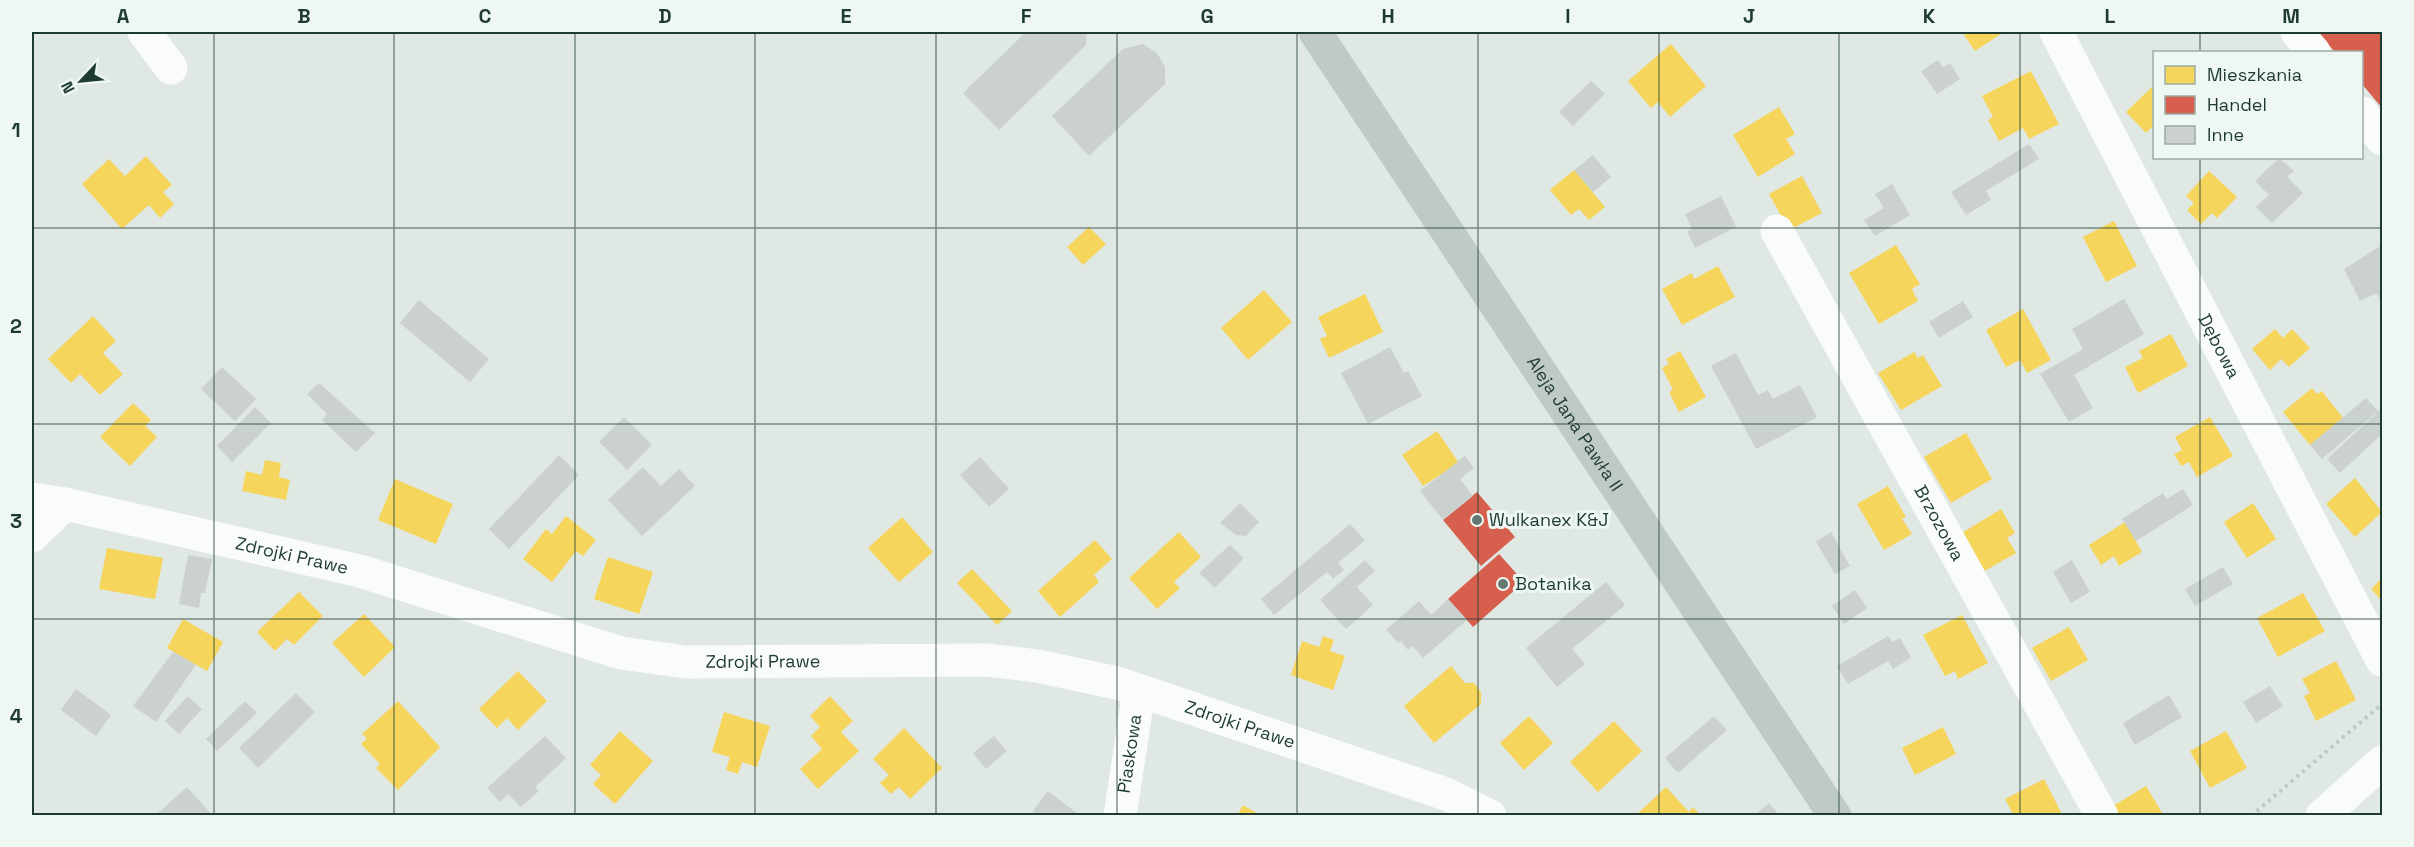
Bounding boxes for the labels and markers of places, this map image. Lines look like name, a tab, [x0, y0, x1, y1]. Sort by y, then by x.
place label: Wulkanex K&J	[1489, 508, 1609, 531]
marker: Wulkanex K&J	[1470, 513, 1484, 527]
place label: Botanika	[1515, 572, 1592, 595]
marker: Botanika	[1496, 577, 1510, 591]

